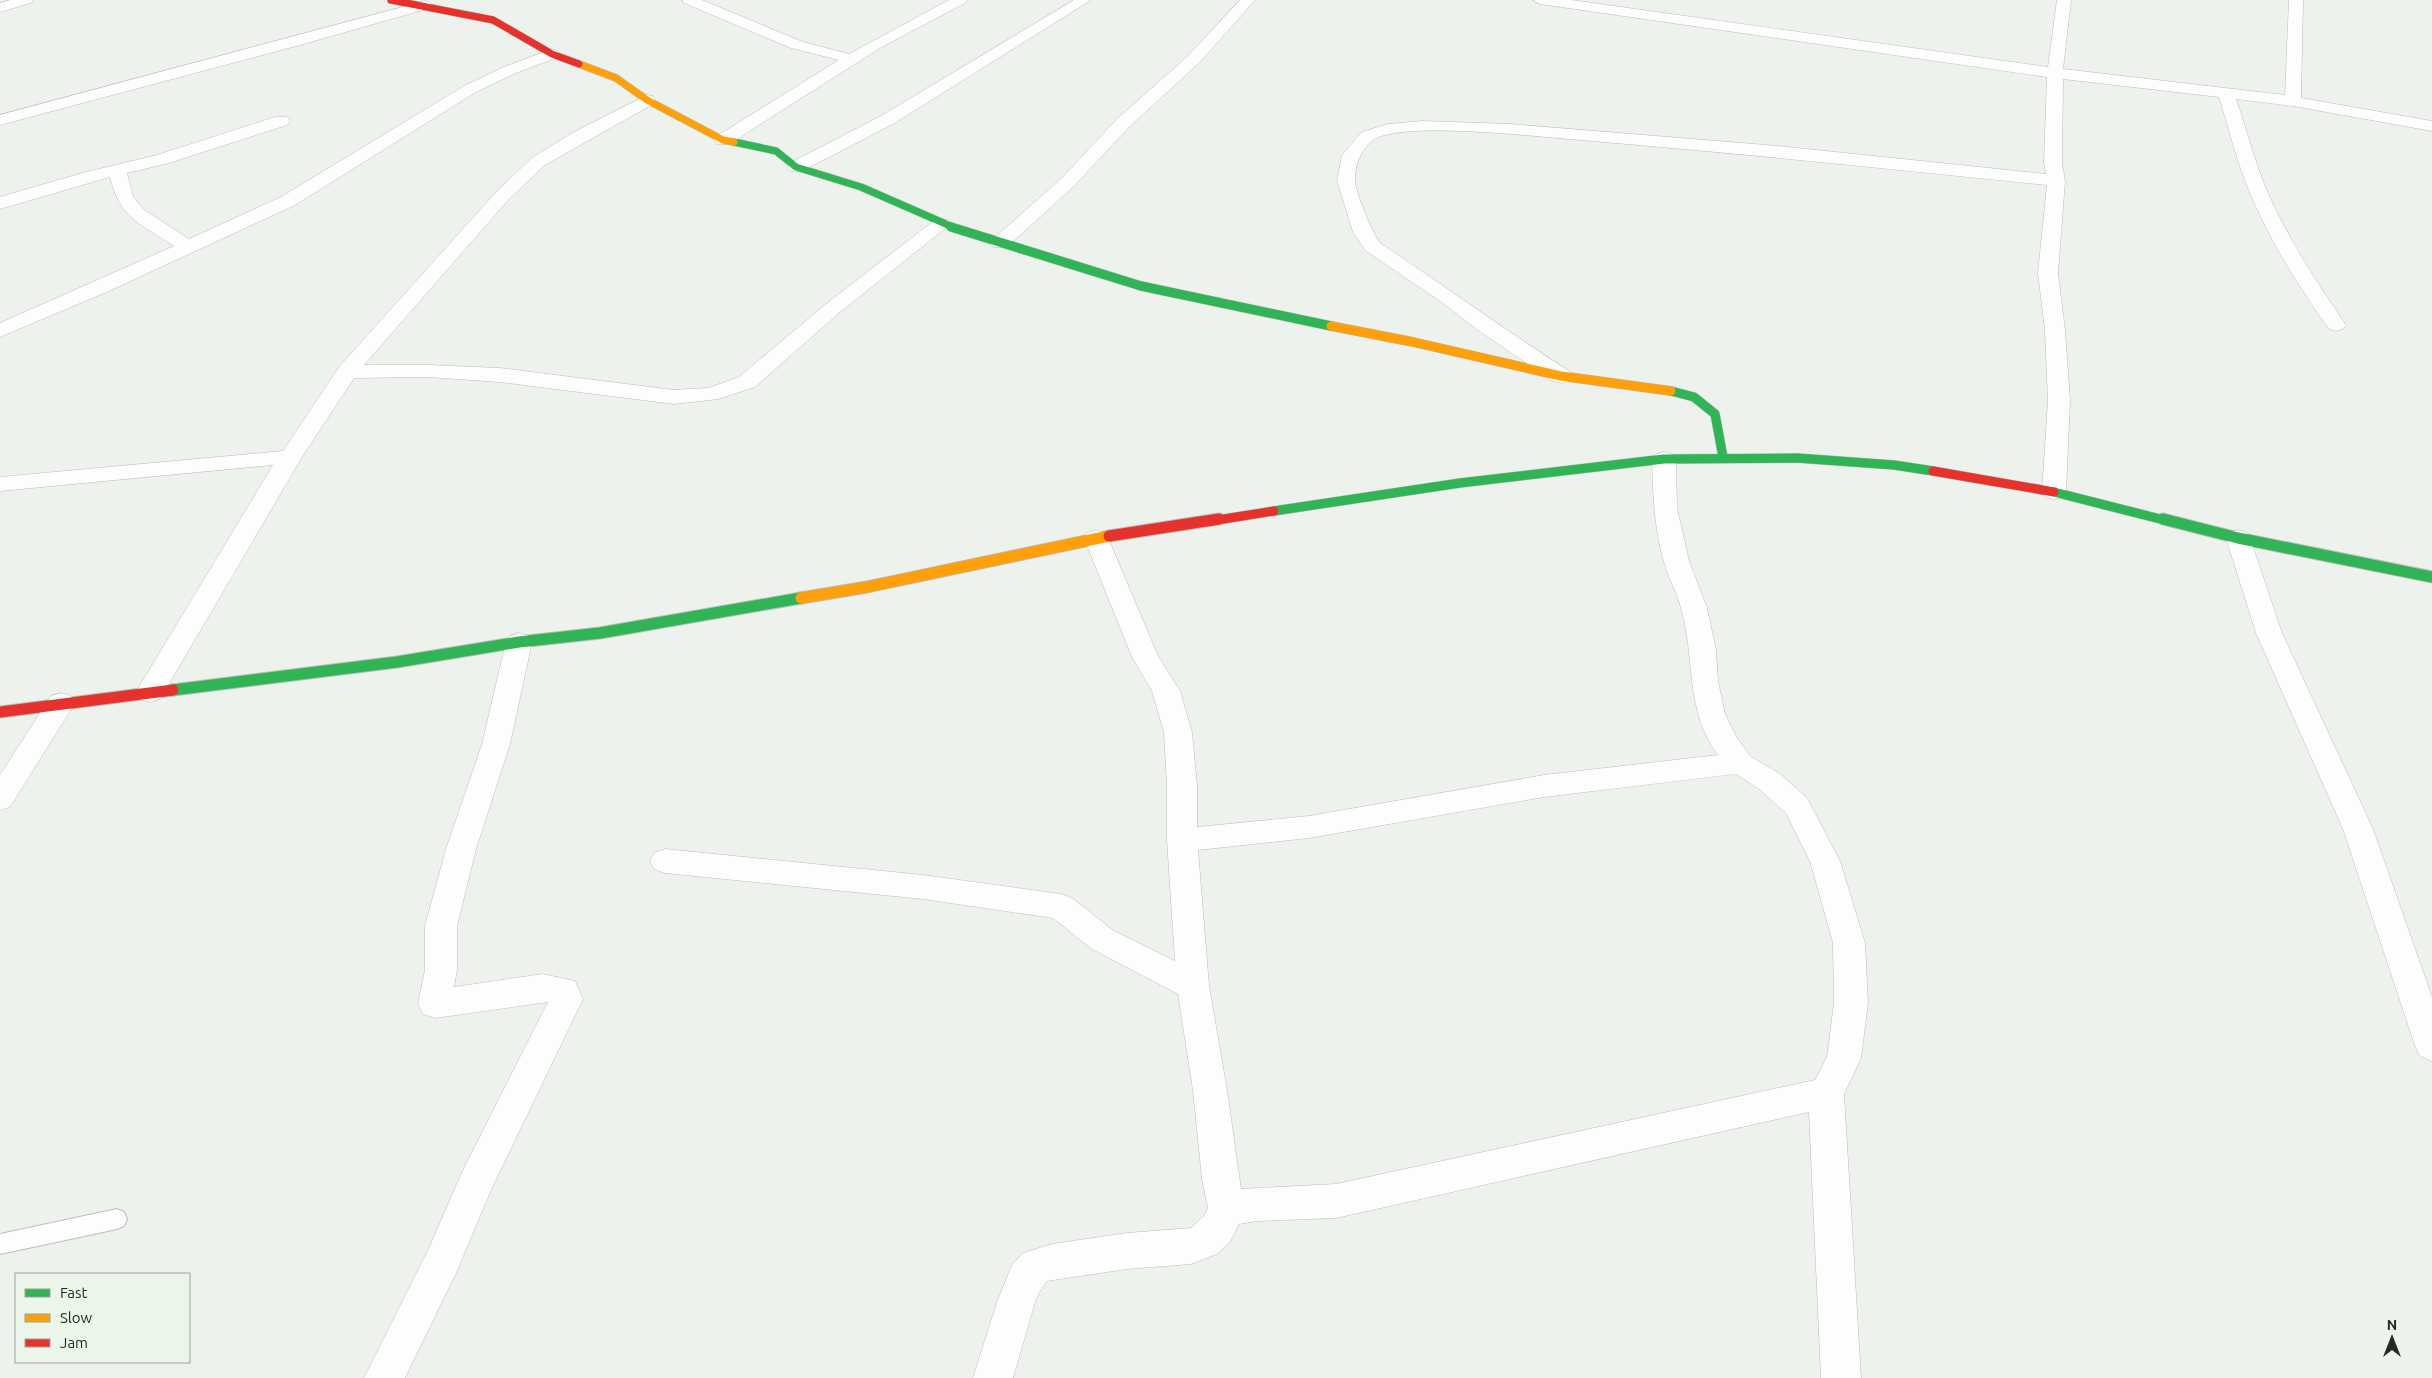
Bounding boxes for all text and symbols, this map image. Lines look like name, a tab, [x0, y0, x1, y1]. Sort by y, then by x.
legend	[15, 1273, 190, 1363]
text: Fast	[60, 1284, 88, 1301]
text: Slow	[60, 1309, 93, 1326]
north arrow	[2367, 1313, 2417, 1363]
text: N	[2387, 1317, 2397, 1333]
text: Jam	[60, 1334, 88, 1351]

